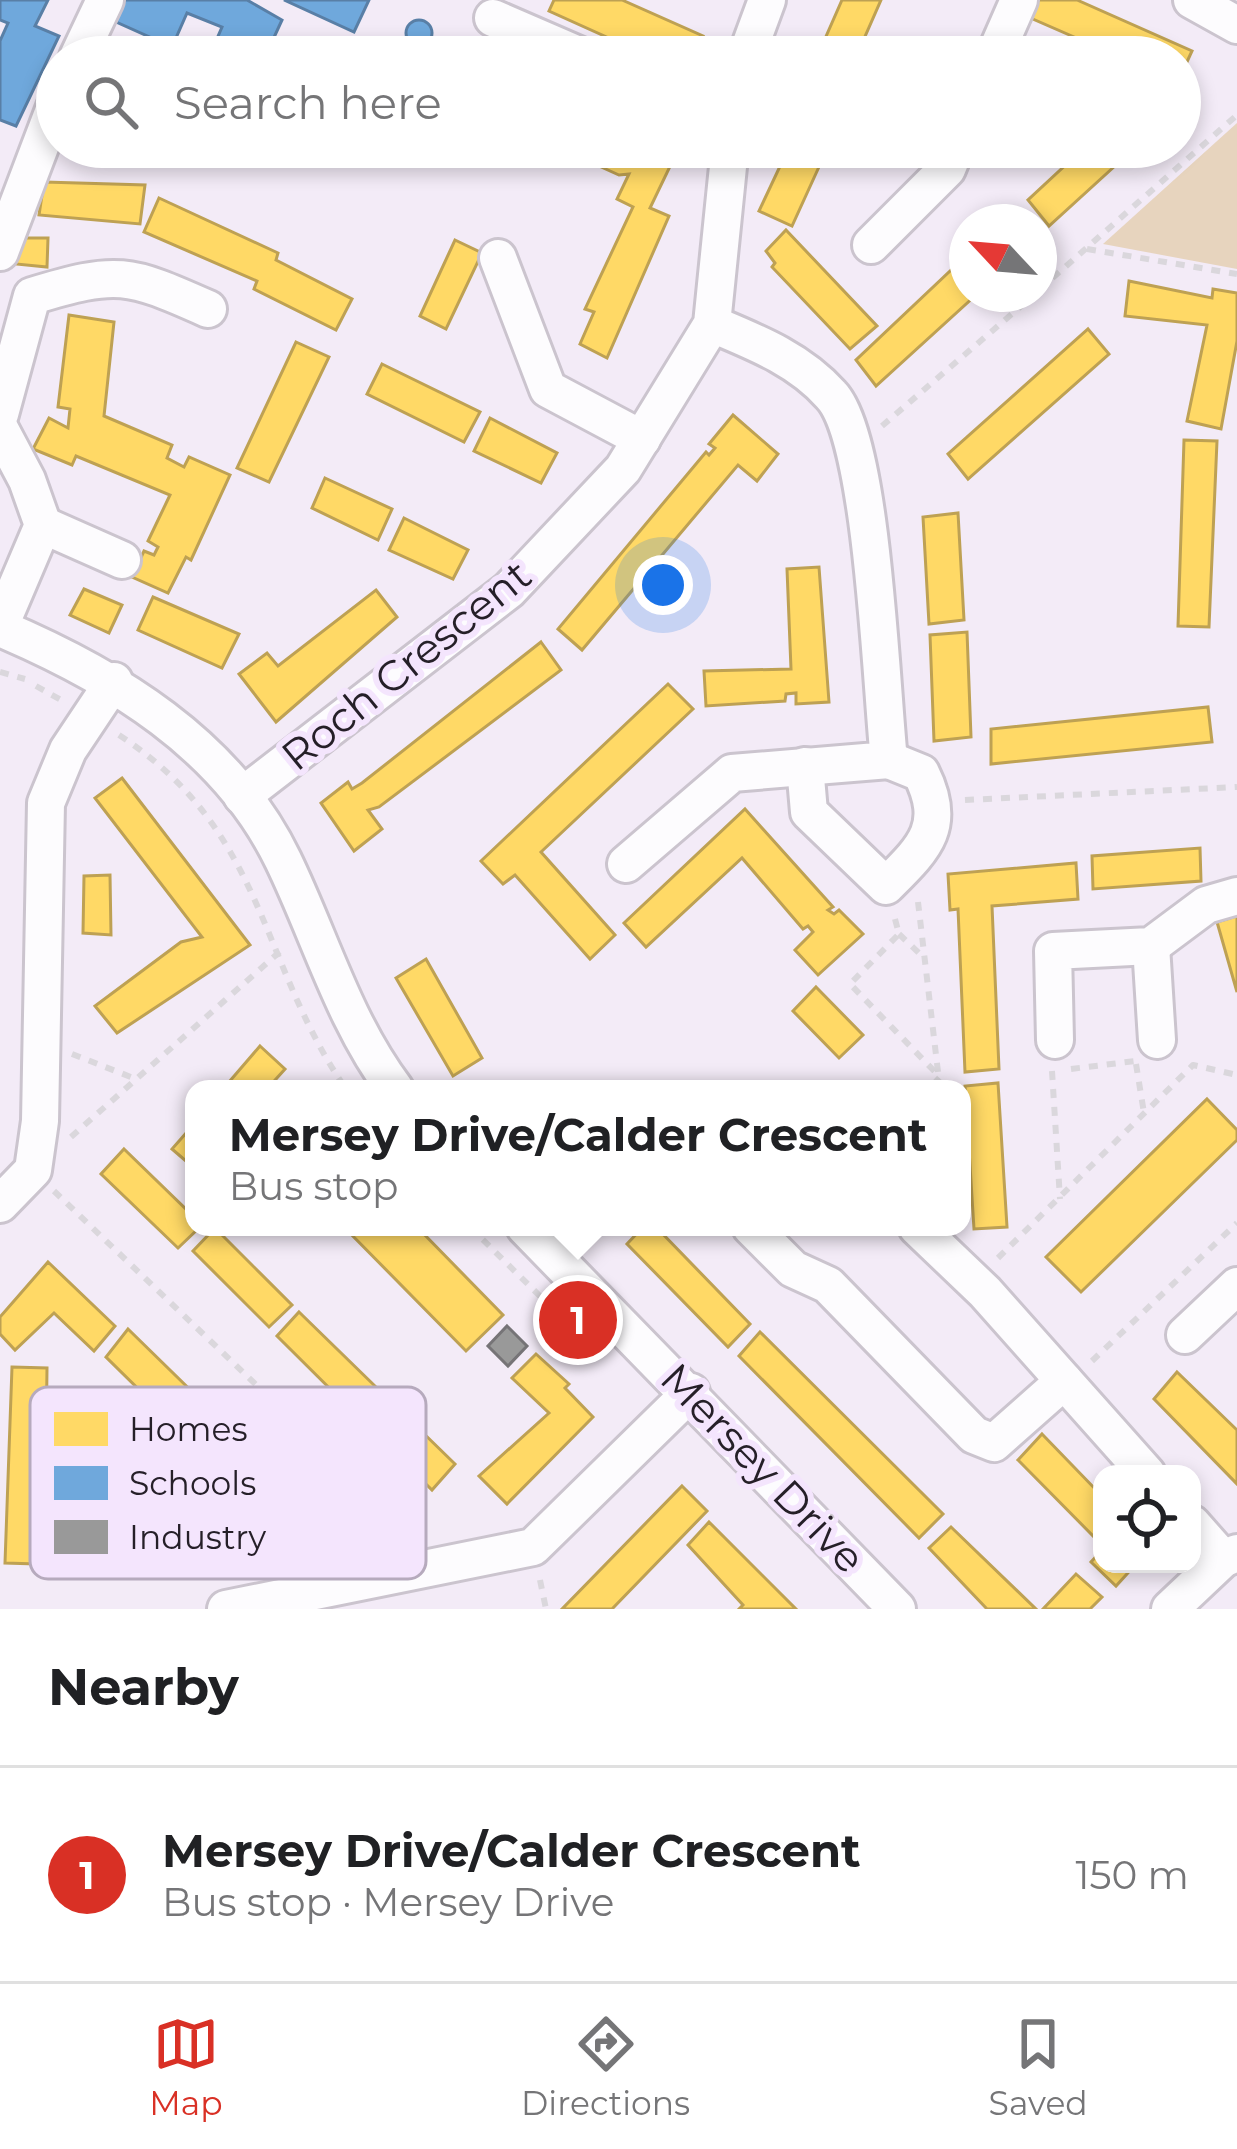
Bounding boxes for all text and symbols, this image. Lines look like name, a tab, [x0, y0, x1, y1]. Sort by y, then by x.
search box	[36, 36, 1201, 168]
icon: search	[78, 69, 144, 135]
text: Search here	[174, 75, 442, 130]
north arrow	[949, 204, 1057, 312]
street label: Roch Crescent	[271, 549, 541, 781]
your location	[633, 555, 693, 615]
popup	[185, 1080, 971, 1236]
text: Mersey Drive/Calder Crescent	[229, 1107, 927, 1162]
text: Bus stop	[229, 1162, 399, 1210]
pin: 1	[539, 1275, 617, 1365]
street label: Mersey Drive	[650, 1352, 876, 1584]
legend	[30, 1387, 426, 1579]
text: Homes	[129, 1409, 248, 1449]
text: Schools	[129, 1463, 256, 1503]
map controls	[1093, 1465, 1201, 1573]
button: locate	[1093, 1465, 1201, 1573]
text: Industry	[129, 1517, 266, 1557]
text: Nearby	[48, 1656, 239, 1718]
text: Mersey Drive/Calder Crescent	[162, 1823, 861, 1878]
text: 1	[79, 1851, 95, 1899]
text: 150 m	[1075, 1851, 1189, 1899]
text: Bus stop · Mersey Drive	[162, 1878, 614, 1926]
tab: Map	[149, 2011, 223, 2123]
tab: Directions	[521, 2011, 690, 2123]
tab: Saved	[989, 2011, 1088, 2123]

